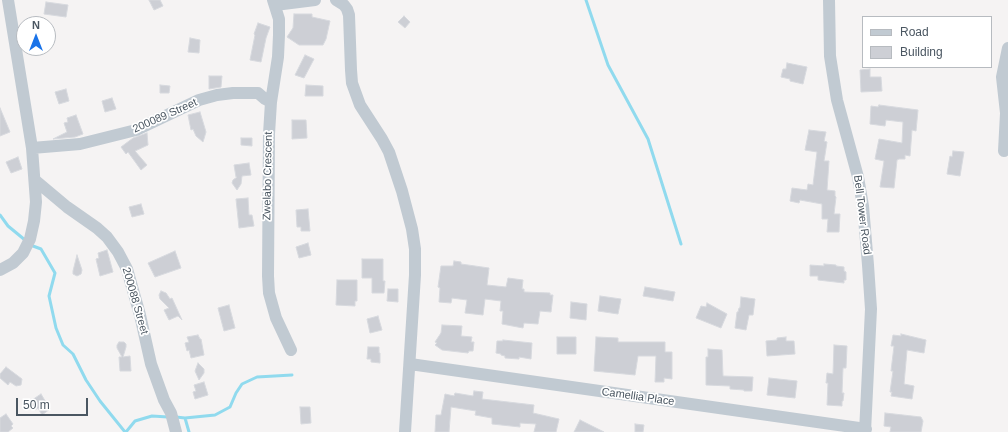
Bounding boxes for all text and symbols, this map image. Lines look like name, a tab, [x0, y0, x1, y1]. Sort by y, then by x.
north arrow	[16, 16, 56, 56]
legend	[862, 16, 992, 68]
text: N	[32, 19, 40, 31]
text: Road	[900, 25, 929, 39]
text: Building	[900, 45, 943, 59]
street label: 200089 Street	[131, 96, 199, 136]
street label: Zwelabo Crescent	[261, 132, 275, 220]
street label: Bell Tower Road	[851, 174, 873, 256]
street label: 200088 Street	[119, 266, 151, 336]
street label: Camellia Place	[601, 385, 675, 409]
scale bar	[18, 390, 90, 416]
text: 50 m	[23, 398, 50, 412]

